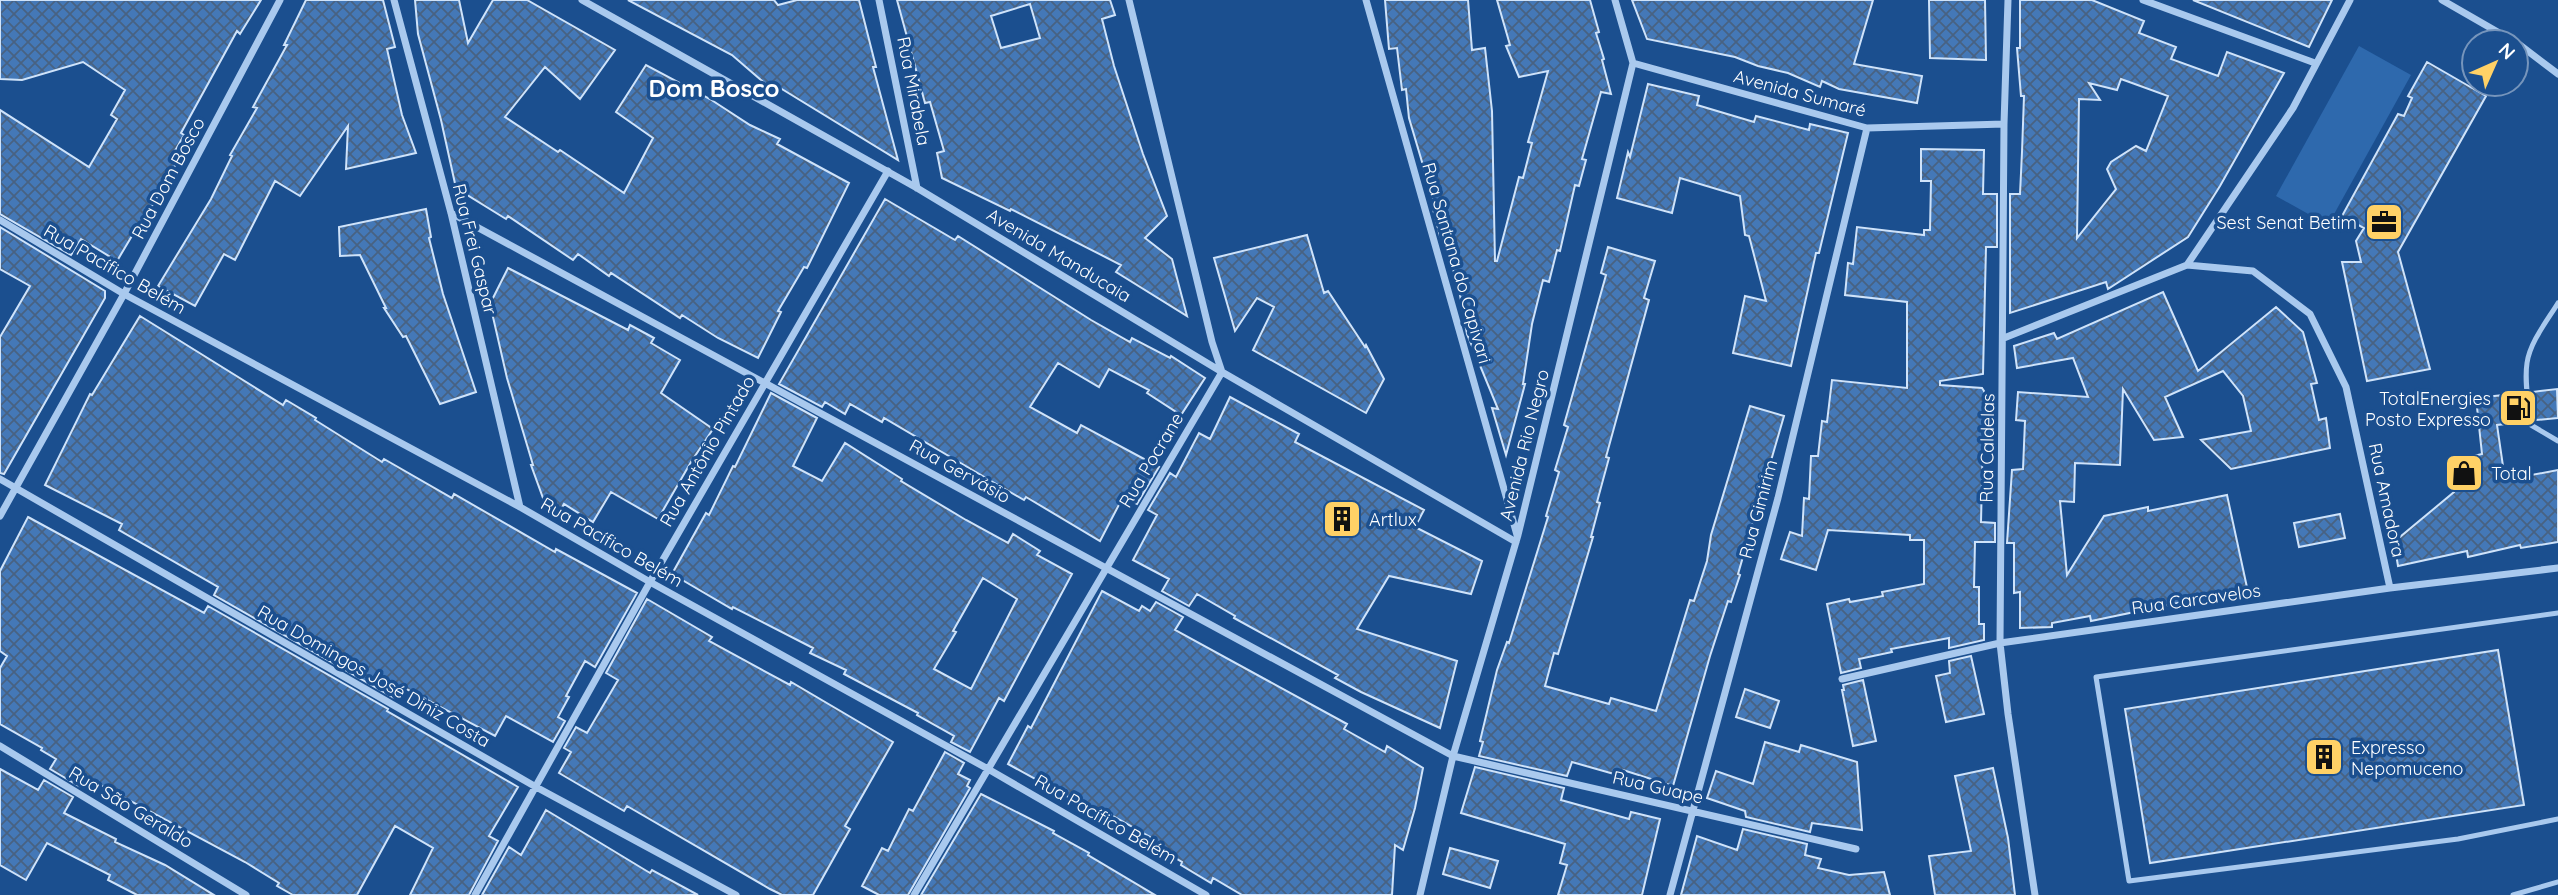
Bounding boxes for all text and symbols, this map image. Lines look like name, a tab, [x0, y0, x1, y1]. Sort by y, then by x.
north arrow	[2460, 28, 2530, 98]
street label: Rua Mirabela	[892, 35, 936, 147]
text: N	[2494, 38, 2520, 64]
street label: Avenida Sumaré	[1731, 64, 1869, 122]
district label: Dom Bosco	[649, 73, 779, 103]
street label: Rua Dom Bosco	[126, 113, 210, 243]
street label: Rua Santana do Capivari	[1417, 160, 1497, 366]
street label: Rua Frei Gaspar	[448, 181, 502, 317]
office icon: Sest Senat Betim	[2363, 201, 2405, 243]
street label: Avenida Manducaia	[983, 203, 1135, 307]
place label: Sest Senat Betim	[2216, 211, 2357, 234]
street label: Rua Pacífico Belém	[40, 219, 190, 319]
street label: Avenida Rio Negro	[1494, 367, 1554, 523]
street label: Rua Antônio Pintado	[654, 371, 760, 531]
place label: TotalEnergies Posto Expresso	[2365, 387, 2491, 431]
fuel station icon: TotalEnergies Posto Expresso	[2497, 387, 2539, 429]
street label: Rua Caldelas	[1975, 393, 1999, 503]
street label: Rua Pocrane	[1114, 408, 1188, 512]
street label: Rua Gervásio	[905, 434, 1015, 508]
street label: Rua Amadora	[2364, 441, 2410, 559]
shop icon: Total	[2443, 452, 2485, 494]
street label: Rua Gimirim	[1734, 457, 1782, 561]
place label: Total	[2491, 462, 2532, 485]
street label: Rua Pacífico Belém	[537, 492, 687, 592]
building icon: Artlux	[1321, 498, 1363, 540]
place label: Artlux	[1369, 508, 1417, 531]
street label: Rua Carcavelos	[2130, 579, 2262, 619]
street label: Rua Domingos José Diniz Costa	[253, 600, 495, 752]
building icon: Expresso Nepomuceno	[2303, 736, 2345, 778]
place label: Expresso Nepomuceno	[2351, 736, 2463, 780]
street label: Rua São Geraldo	[65, 761, 197, 853]
street label: Rua Guape	[1610, 765, 1706, 809]
street label: Rua Pacífico Belém	[1031, 769, 1181, 869]

